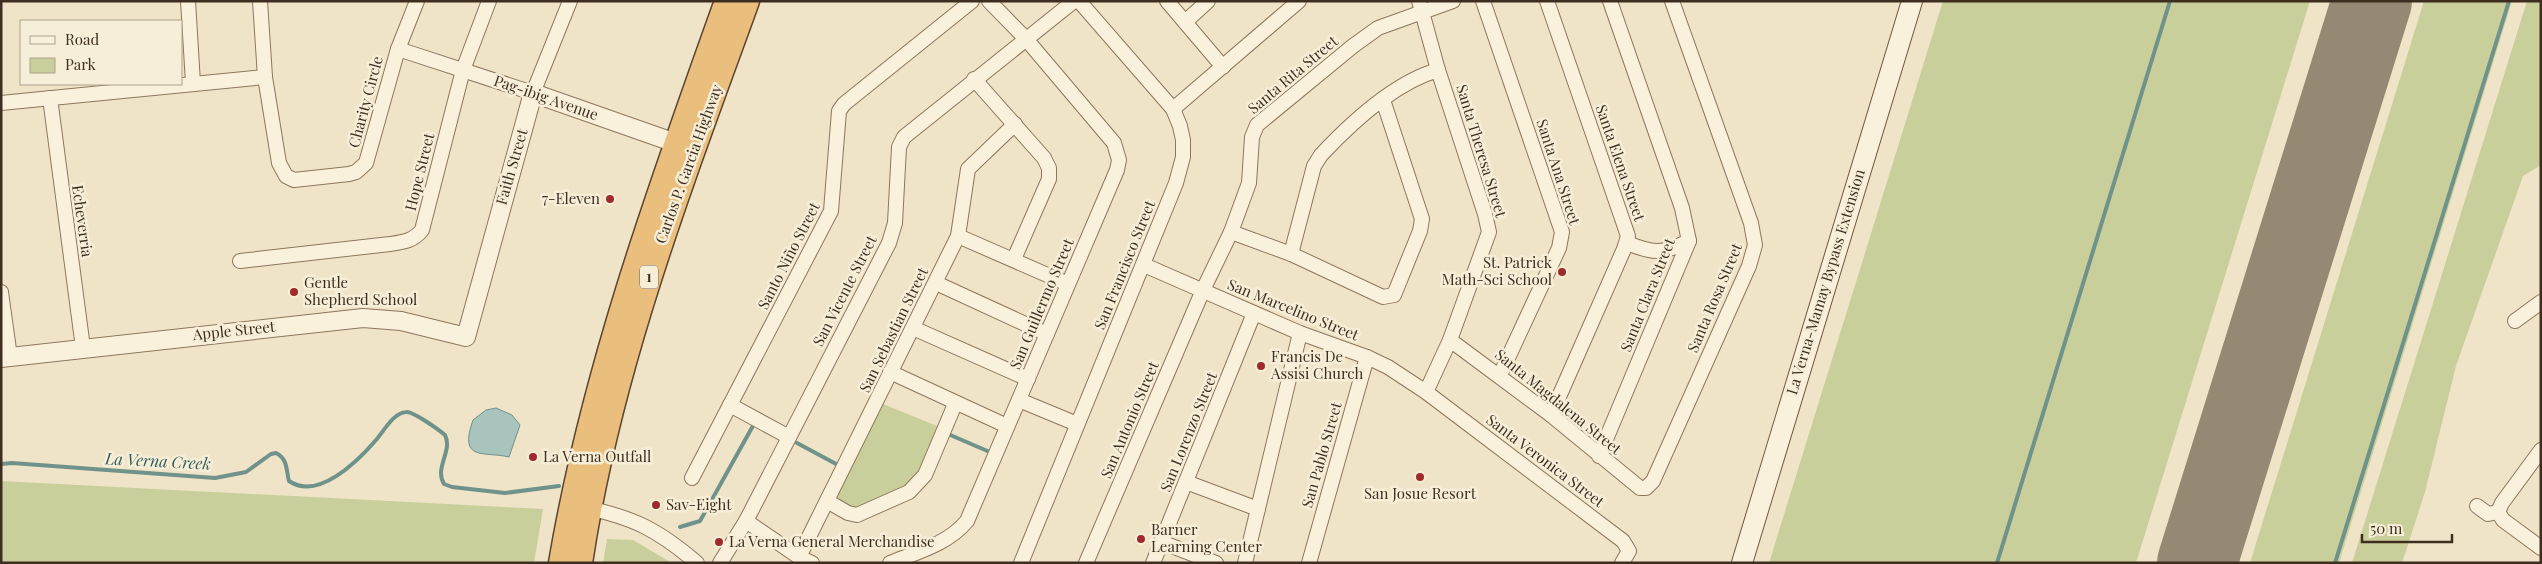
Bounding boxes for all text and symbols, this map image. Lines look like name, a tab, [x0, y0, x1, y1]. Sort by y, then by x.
legend	[20, 20, 182, 85]
text: Road	[65, 29, 99, 49]
street label: Santa Rita Street	[1243, 30, 1342, 118]
text: Park	[65, 54, 97, 74]
street label: Charity Circle	[343, 54, 387, 150]
street label: Pag-ibig Avenue	[491, 70, 601, 124]
street label: Carlos P. Garcia Highway	[650, 81, 726, 246]
street label: Santa Theresa Street	[1452, 82, 1512, 220]
street label: Santa Elena Street	[1592, 102, 1650, 224]
street label: Santa Ana Street	[1532, 116, 1586, 228]
street label: Faith Street	[491, 126, 532, 207]
street label: Hope Street	[400, 130, 439, 213]
street label: La Verna-Mamay Bypass Extension	[1781, 166, 1869, 397]
street label: Echeverria	[68, 183, 98, 259]
place label: 7-Eleven	[542, 188, 600, 208]
marker: 7-Eleven	[604, 193, 616, 205]
street label: San Francisco Street	[1089, 196, 1159, 332]
street label: Santo Niño Street	[752, 198, 824, 313]
street label: San Vicente Street	[808, 231, 881, 349]
street label: Santa Clara Street	[1615, 234, 1679, 354]
street label: San Guillermo Street	[1004, 235, 1078, 372]
street label: Santa Rosa Street	[1682, 239, 1746, 355]
place label: St. Patrick Math-Sci School	[1442, 252, 1553, 289]
street label: San Sebastian Street	[854, 263, 932, 395]
road number: 1	[640, 266, 658, 288]
marker: St. Patrick Math-Sci School	[1556, 266, 1568, 278]
place label: Gentle Shepherd School	[304, 272, 417, 309]
street label: San Marcelino Street	[1225, 274, 1363, 345]
marker: Gentle Shepherd School	[288, 286, 300, 298]
street label: Apple Street	[191, 316, 277, 344]
street label: Santa Magdalena Street	[1491, 344, 1627, 459]
place label: Francis De Assisi Church	[1270, 346, 1364, 383]
street label: San Antonio Street	[1095, 357, 1163, 481]
marker: Francis De Assisi Church	[1255, 360, 1267, 372]
street label: San Lorenzo Street	[1155, 368, 1222, 495]
street label: San Pablo Street	[1296, 399, 1346, 510]
street label: Santa Veronica Street	[1482, 409, 1609, 512]
place label: La Verna Outfall	[543, 446, 651, 466]
water label: La Verna Creek	[104, 447, 211, 474]
marker: La Verna Outfall	[527, 451, 539, 463]
marker: San Josue Resort	[1414, 471, 1426, 483]
place label: San Josue Resort	[1364, 483, 1477, 503]
place label: Sav-Eight	[666, 494, 732, 514]
marker: Sav-Eight	[650, 499, 662, 511]
scale bar	[2362, 512, 2452, 544]
text: 50 m	[2370, 518, 2403, 538]
place label: Barner Learning Center	[1151, 519, 1262, 556]
place label: La Verna General Merchandise	[729, 531, 935, 551]
marker: Barner Learning Center	[1135, 533, 1147, 545]
marker: La Verna General Merchandise	[713, 536, 725, 548]

